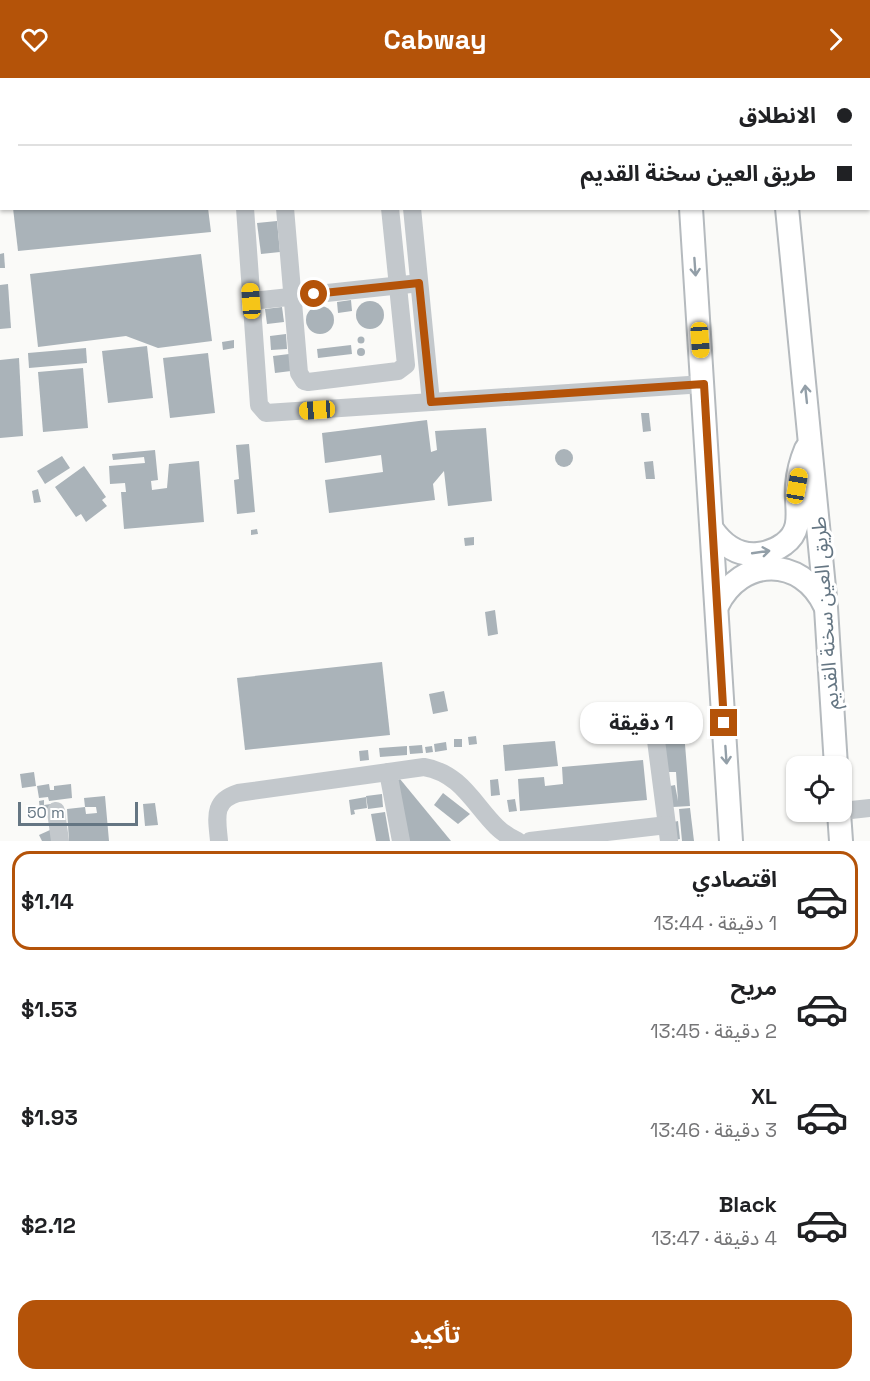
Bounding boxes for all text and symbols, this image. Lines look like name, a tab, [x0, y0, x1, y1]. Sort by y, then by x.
text: Cabway	[383, 22, 487, 57]
icon: heart	[18, 23, 51, 56]
icon: forward	[819, 23, 852, 56]
text: الانطلاق	[739, 101, 816, 129]
text: طريق العين سخنة القديم	[581, 159, 816, 187]
one-way arrow	[690, 256, 701, 276]
route start	[300, 280, 327, 307]
car	[241, 282, 261, 320]
car	[690, 321, 710, 359]
one-way arrow	[800, 385, 811, 405]
car	[298, 400, 336, 420]
car	[785, 467, 809, 505]
street label: طريق العين سخنة القديم	[805, 515, 847, 710]
one-way arrow	[751, 547, 770, 558]
callout: 1 دقيقة	[580, 702, 703, 744]
route end	[710, 709, 737, 736]
text: 1 دقيقة	[609, 710, 674, 736]
one-way arrow	[721, 744, 732, 764]
map controls	[786, 756, 852, 822]
button: locate	[786, 756, 852, 822]
scale bar	[18, 799, 138, 826]
text: 50 m	[27, 802, 65, 823]
text: اقتصادي	[692, 865, 777, 893]
icon: car	[795, 874, 849, 928]
text: $1.14	[21, 887, 74, 915]
text: 1 دقيقة · 13:44	[653, 910, 777, 936]
text: مريح	[731, 973, 777, 1001]
icon: car	[795, 982, 849, 1036]
text: $1.53	[21, 995, 77, 1023]
text: 2 دقيقة · 13:45	[650, 1018, 777, 1044]
text: XL	[751, 1082, 777, 1110]
icon: car	[795, 1090, 849, 1144]
text: $1.93	[21, 1103, 78, 1131]
text: 3 دقيقة · 13:46	[650, 1117, 777, 1143]
text: Black	[719, 1190, 777, 1218]
icon: car	[795, 1198, 849, 1252]
text: $2.12	[21, 1211, 76, 1239]
text: 4 دقيقة · 13:47	[651, 1225, 777, 1251]
button: تأكيد	[18, 1300, 852, 1369]

